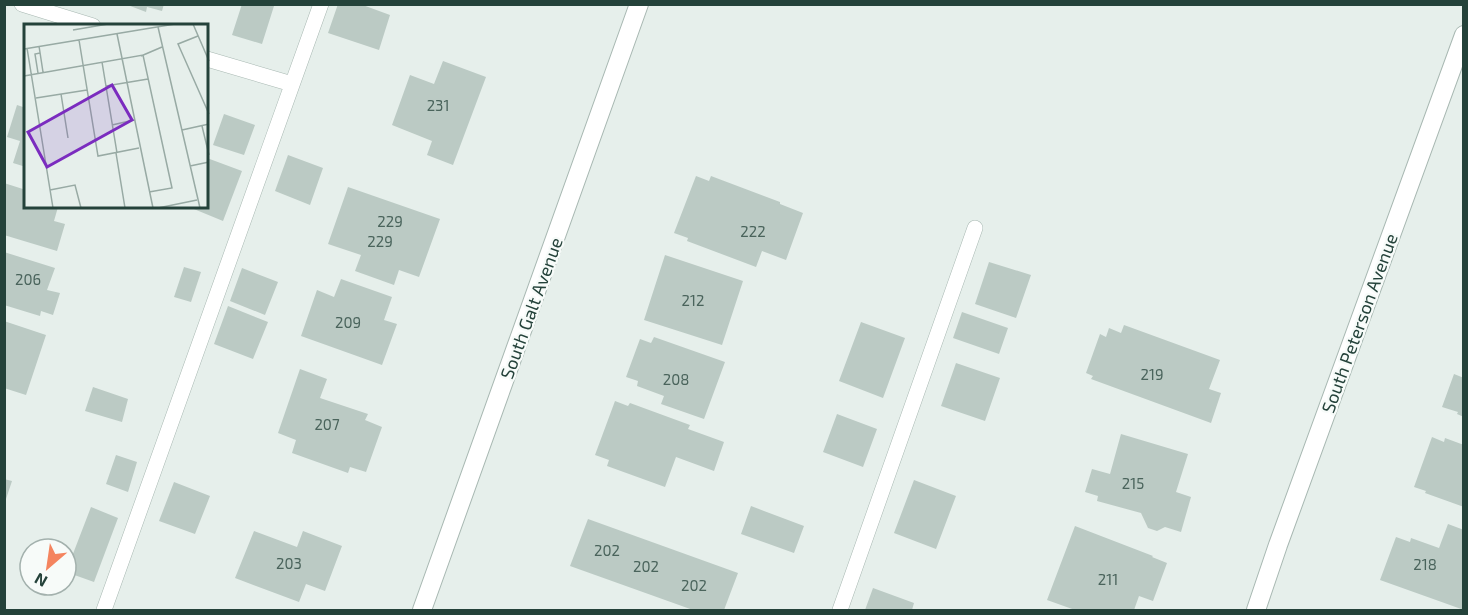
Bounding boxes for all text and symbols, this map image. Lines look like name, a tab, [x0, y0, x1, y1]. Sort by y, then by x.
inset map	[24, 24, 208, 208]
house number: 231	[427, 96, 449, 114]
house number: 229	[377, 212, 403, 230]
house number: 222	[740, 222, 766, 240]
street label: South Peterson Avenue	[1316, 230, 1402, 416]
house number: 229	[367, 232, 393, 250]
street label: South Galt Avenue	[495, 234, 567, 382]
house number: 206	[15, 270, 41, 288]
house number: 212	[682, 291, 704, 309]
house number: 209	[335, 313, 361, 331]
house number: 219	[1141, 365, 1163, 383]
house number: 208	[663, 370, 689, 388]
house number: 207	[314, 415, 340, 433]
house number: 215	[1122, 474, 1144, 492]
north arrow	[18, 537, 78, 597]
house number: 202	[594, 541, 620, 559]
house number: 203	[276, 554, 302, 572]
house number: 218	[1413, 555, 1437, 573]
house number: 202	[633, 557, 659, 575]
text: N	[31, 569, 50, 592]
house number: 211	[1098, 570, 1118, 588]
house number: 202	[681, 576, 707, 594]

